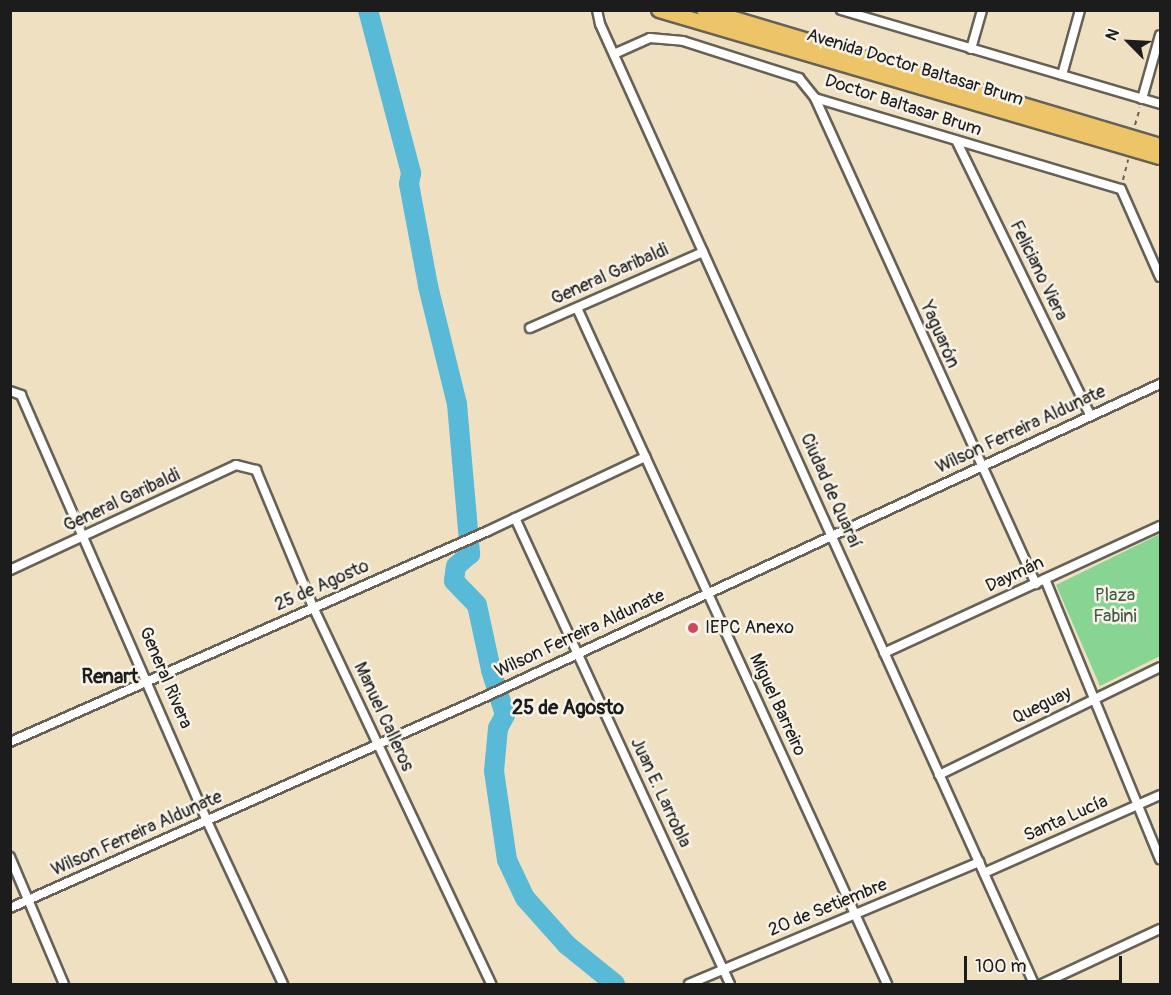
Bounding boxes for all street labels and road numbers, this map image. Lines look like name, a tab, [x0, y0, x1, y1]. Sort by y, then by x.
street label: Avenida Doctor Baltasar Brum	[804, 25, 1026, 111]
street label: Doctor Baltasar Brum	[822, 70, 984, 142]
street label: Feliciano Viera	[1004, 217, 1072, 325]
street label: General Garibaldi	[548, 240, 672, 310]
street label: Yaguarón	[915, 298, 963, 372]
street label: Wilson Ferreira Aldunate	[933, 381, 1109, 479]
street label: Ciudad de Quaraí	[795, 430, 865, 552]
street label: General Garibaldi	[60, 465, 184, 537]
street label: Daymán	[982, 552, 1048, 598]
street label: 25 de Agosto	[272, 556, 372, 616]
street label: Wilson Ferreira Aldunate	[492, 585, 668, 683]
street label: General Rivera	[134, 624, 196, 732]
street label: Miguel Barreiro	[744, 651, 810, 759]
street label: Manuel Calleros	[348, 659, 418, 775]
street label: Queguay	[1009, 682, 1075, 730]
street label: Juan E. Larrobla	[625, 735, 695, 851]
street label: Wilson Ferreira Aldunate	[48, 787, 226, 881]
street label: Santa Lucía	[1021, 791, 1111, 847]
street label: 20 de Setiembre	[765, 874, 891, 942]

